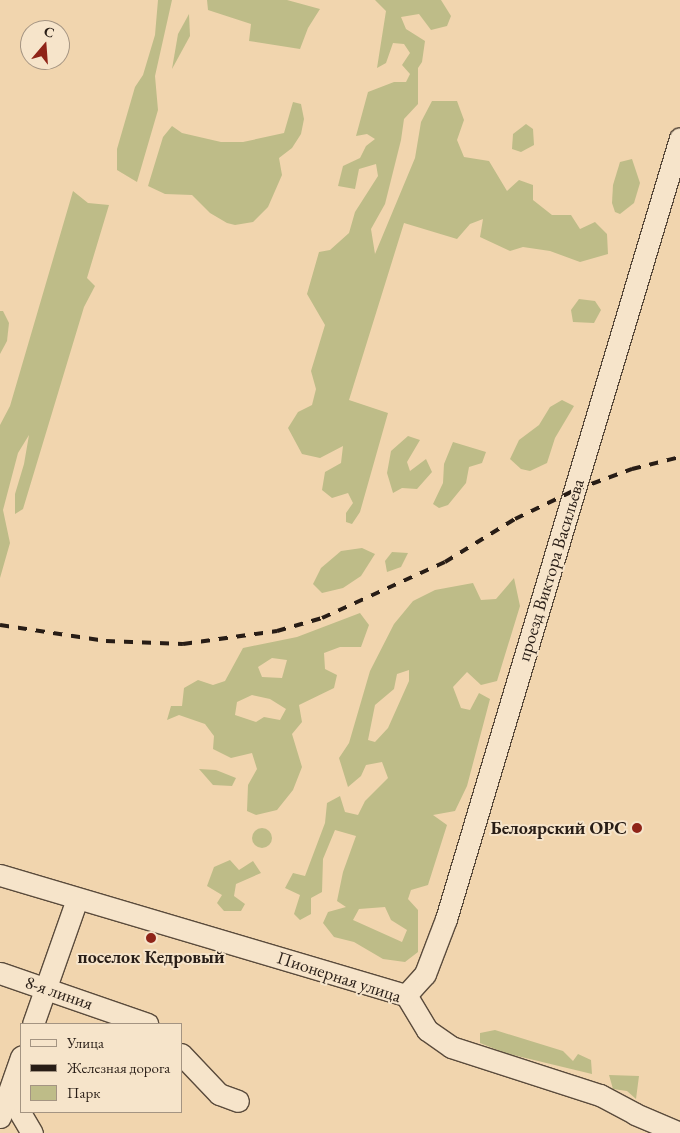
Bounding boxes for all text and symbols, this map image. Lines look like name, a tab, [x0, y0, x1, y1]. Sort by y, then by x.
north arrow	[20, 20, 70, 70]
text: С	[42, 22, 57, 42]
street label: проезд Виктора Васильева	[513, 476, 589, 664]
place label: Белоярский ОРС	[490, 817, 627, 839]
marker: Белоярский ОРС	[631, 822, 643, 834]
marker: поселок Кедровый	[145, 932, 157, 944]
place label: поселок Кедровый	[78, 946, 224, 968]
street label: Пионерная улица	[274, 947, 404, 1007]
street label: 8-я линия	[22, 971, 96, 1015]
legend	[20, 1023, 182, 1113]
text: Улица	[67, 1033, 104, 1052]
text: Железная дорога	[67, 1058, 170, 1077]
text: Парк	[67, 1083, 100, 1102]

